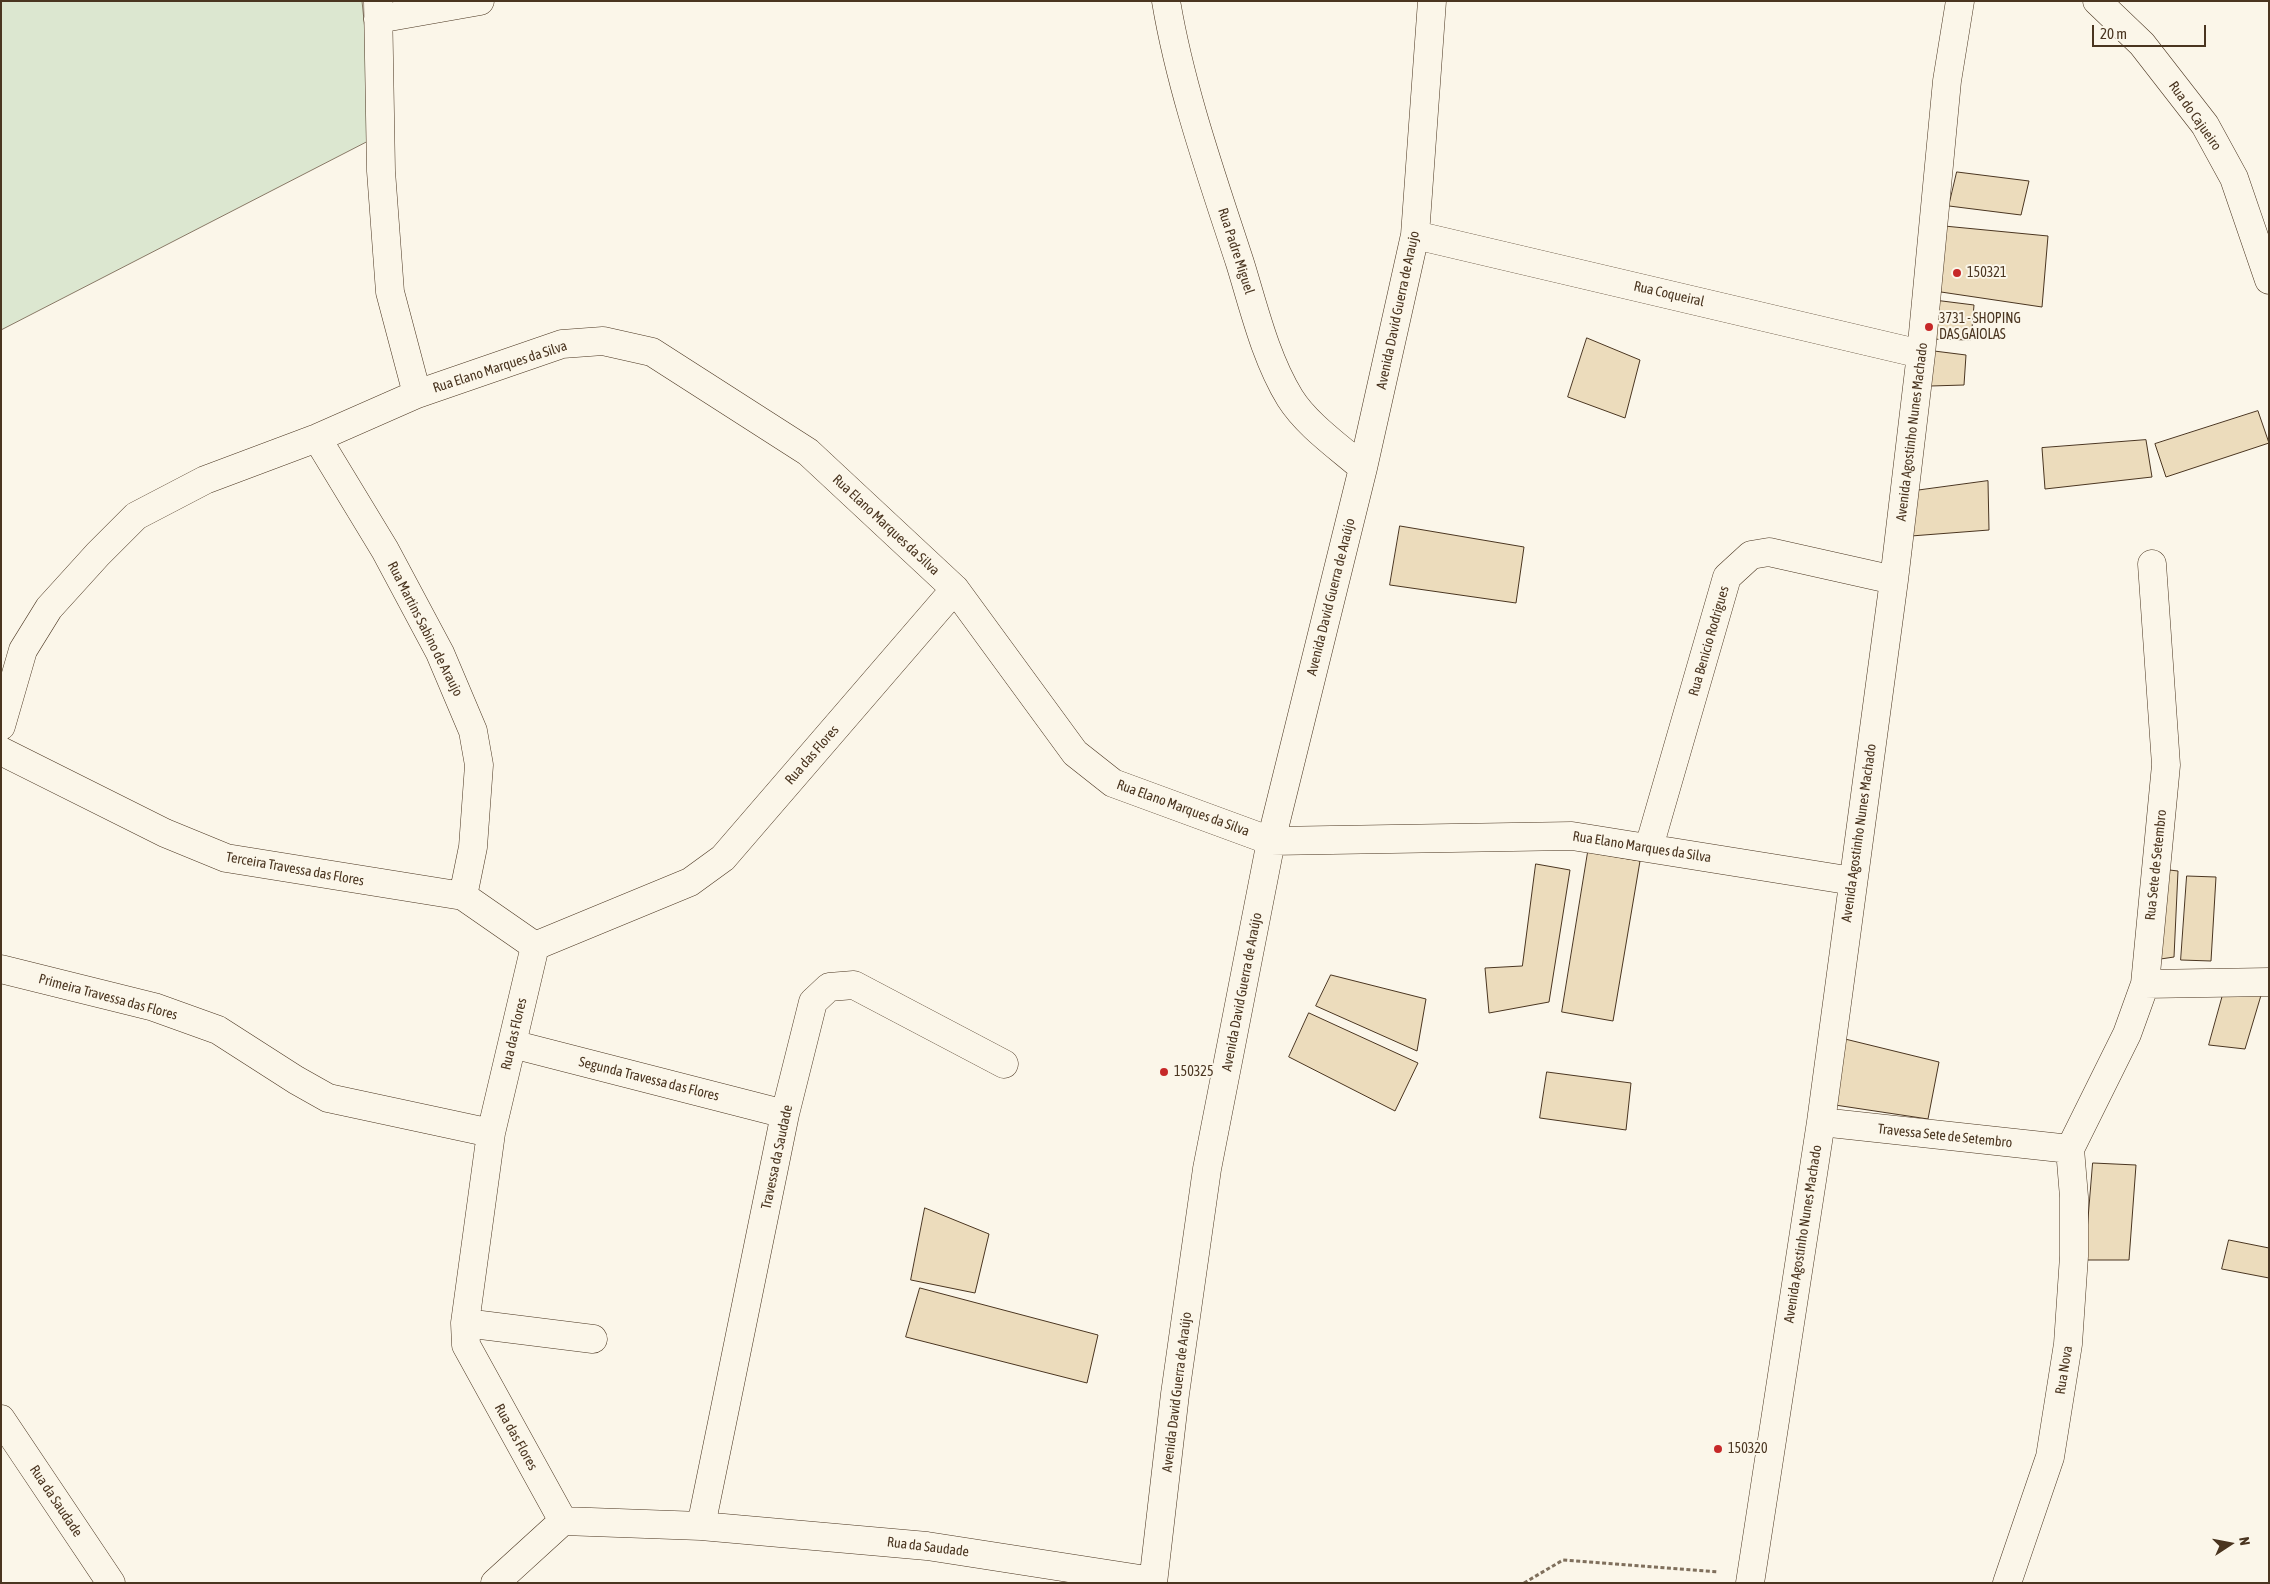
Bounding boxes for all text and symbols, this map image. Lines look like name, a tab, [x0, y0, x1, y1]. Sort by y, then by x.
scale bar	[2095, 15, 2209, 47]
text: 20 m	[2100, 25, 2127, 42]
street label: Rua do Cajueiro	[2165, 78, 2225, 154]
street label: Rua Padre Miguel	[1214, 206, 1258, 296]
street label: Avenida David Guerra de Araujo	[1373, 229, 1423, 391]
place label: 150321	[1967, 265, 2006, 281]
marker: 150321	[1951, 267, 1963, 279]
street label: Rua Coqueiral	[1632, 278, 1706, 310]
place label: 3731 - SHOPING DAS GAIOLAS	[1939, 311, 2021, 344]
marker: 3731 - SHOPING DAS GAIOLAS	[1923, 321, 1935, 333]
street label: Rua Elano Marques da Silva	[431, 337, 569, 397]
street label: Avenida Agostinho Nunes Machado	[1893, 342, 1931, 522]
street label: Rua Elano Marques da Silva	[829, 471, 943, 579]
street label: Avenida David Guerra de Araújo	[1303, 517, 1359, 677]
street label: Rua Martins Sabino de Araujo	[384, 559, 466, 699]
street label: Rua Benicio Rodrigues	[1685, 584, 1733, 698]
street label: Rua das Flores	[782, 722, 842, 788]
street label: Avenida Agostinho Nunes Machado	[1838, 743, 1880, 923]
street label: Rua Elano Marques da Silva	[1114, 776, 1252, 840]
street label: Rua Sete de Setembro	[2142, 809, 2170, 921]
street label: Rua Elano Marques da Silva	[1571, 828, 1713, 866]
street label: Terceira Travessa das Flores	[225, 849, 365, 889]
street label: Avenida David Guerra de Araújo	[1218, 911, 1266, 1073]
street label: Primeira Travessa das Flores	[37, 970, 179, 1024]
street label: Rua das Flores	[498, 996, 530, 1072]
street label: Segunda Travessa das Flores	[577, 1053, 721, 1105]
place label: 150325	[1174, 1064, 1213, 1080]
marker: 150325	[1158, 1066, 1170, 1078]
street label: Travessa da Saudade	[758, 1103, 796, 1211]
street label: Travessa Sete de Setembro	[1877, 1121, 2013, 1151]
street label: Avenida Agostinho Nunes Machado	[1781, 1144, 1825, 1324]
street label: Avenida David Guerra de Araújo	[1159, 1311, 1195, 1473]
street label: Rua Nova	[2052, 1344, 2076, 1396]
street label: Rua das Flores	[491, 1401, 541, 1473]
place label: 150320	[1728, 1441, 1767, 1457]
marker: 150320	[1712, 1443, 1724, 1455]
street label: Rua da Saudade	[26, 1462, 86, 1540]
north arrow	[2205, 1519, 2255, 1569]
street label: Rua da Saudade	[886, 1534, 970, 1560]
text: N	[2236, 1536, 2253, 1547]

